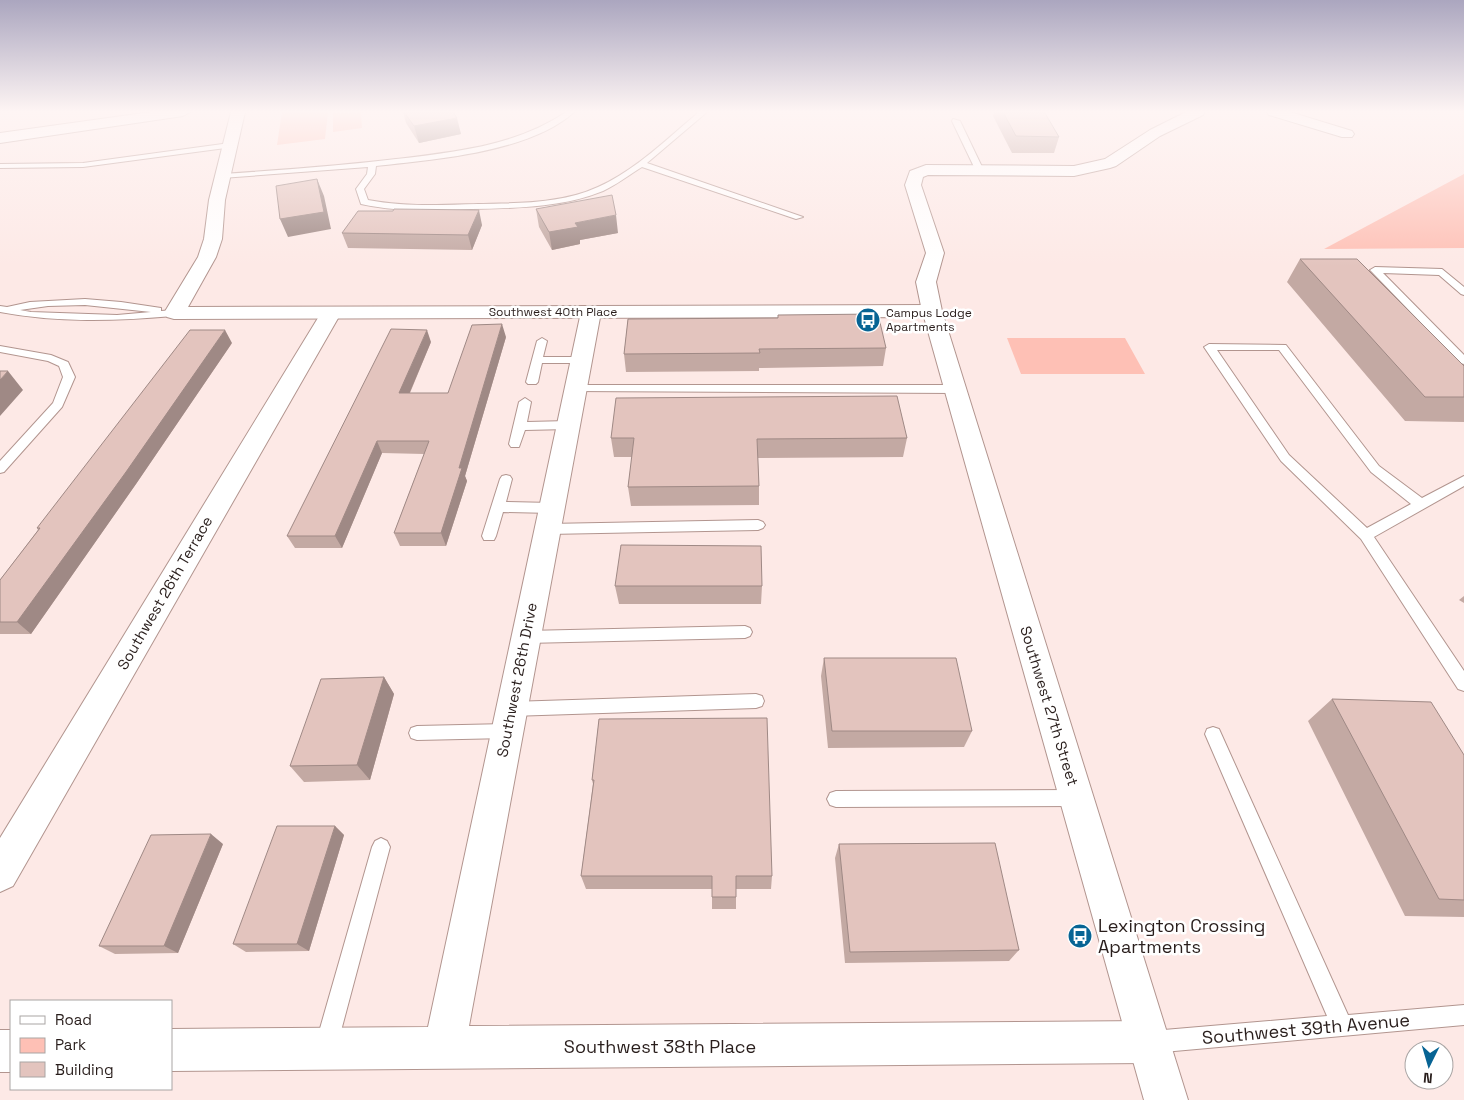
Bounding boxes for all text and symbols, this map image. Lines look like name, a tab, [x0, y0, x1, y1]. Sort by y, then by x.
street label: Southwest 40th Place	[489, 304, 617, 320]
place label: Campus Lodge Apartments	[886, 305, 972, 335]
bus stop icon: Campus Lodge Apartments	[855, 307, 881, 333]
street label: Southwest 26th Terrace	[113, 512, 216, 673]
street label: Southwest 26th Drive	[492, 601, 541, 759]
street label: Southwest 27th Street	[1016, 624, 1083, 788]
place label: Lexington Crossing Apartments	[1098, 914, 1265, 958]
bus stop icon: Lexington Crossing Apartments	[1067, 923, 1093, 949]
legend	[10, 1000, 172, 1090]
street label: Southwest 39th Avenue	[1201, 1008, 1411, 1049]
text: Road	[55, 1010, 92, 1029]
text: Park	[55, 1035, 86, 1054]
street label: Southwest 38th Place	[564, 1035, 756, 1058]
north arrow	[1404, 1040, 1454, 1090]
text: Building	[55, 1060, 114, 1079]
text: N	[1422, 1069, 1433, 1087]

